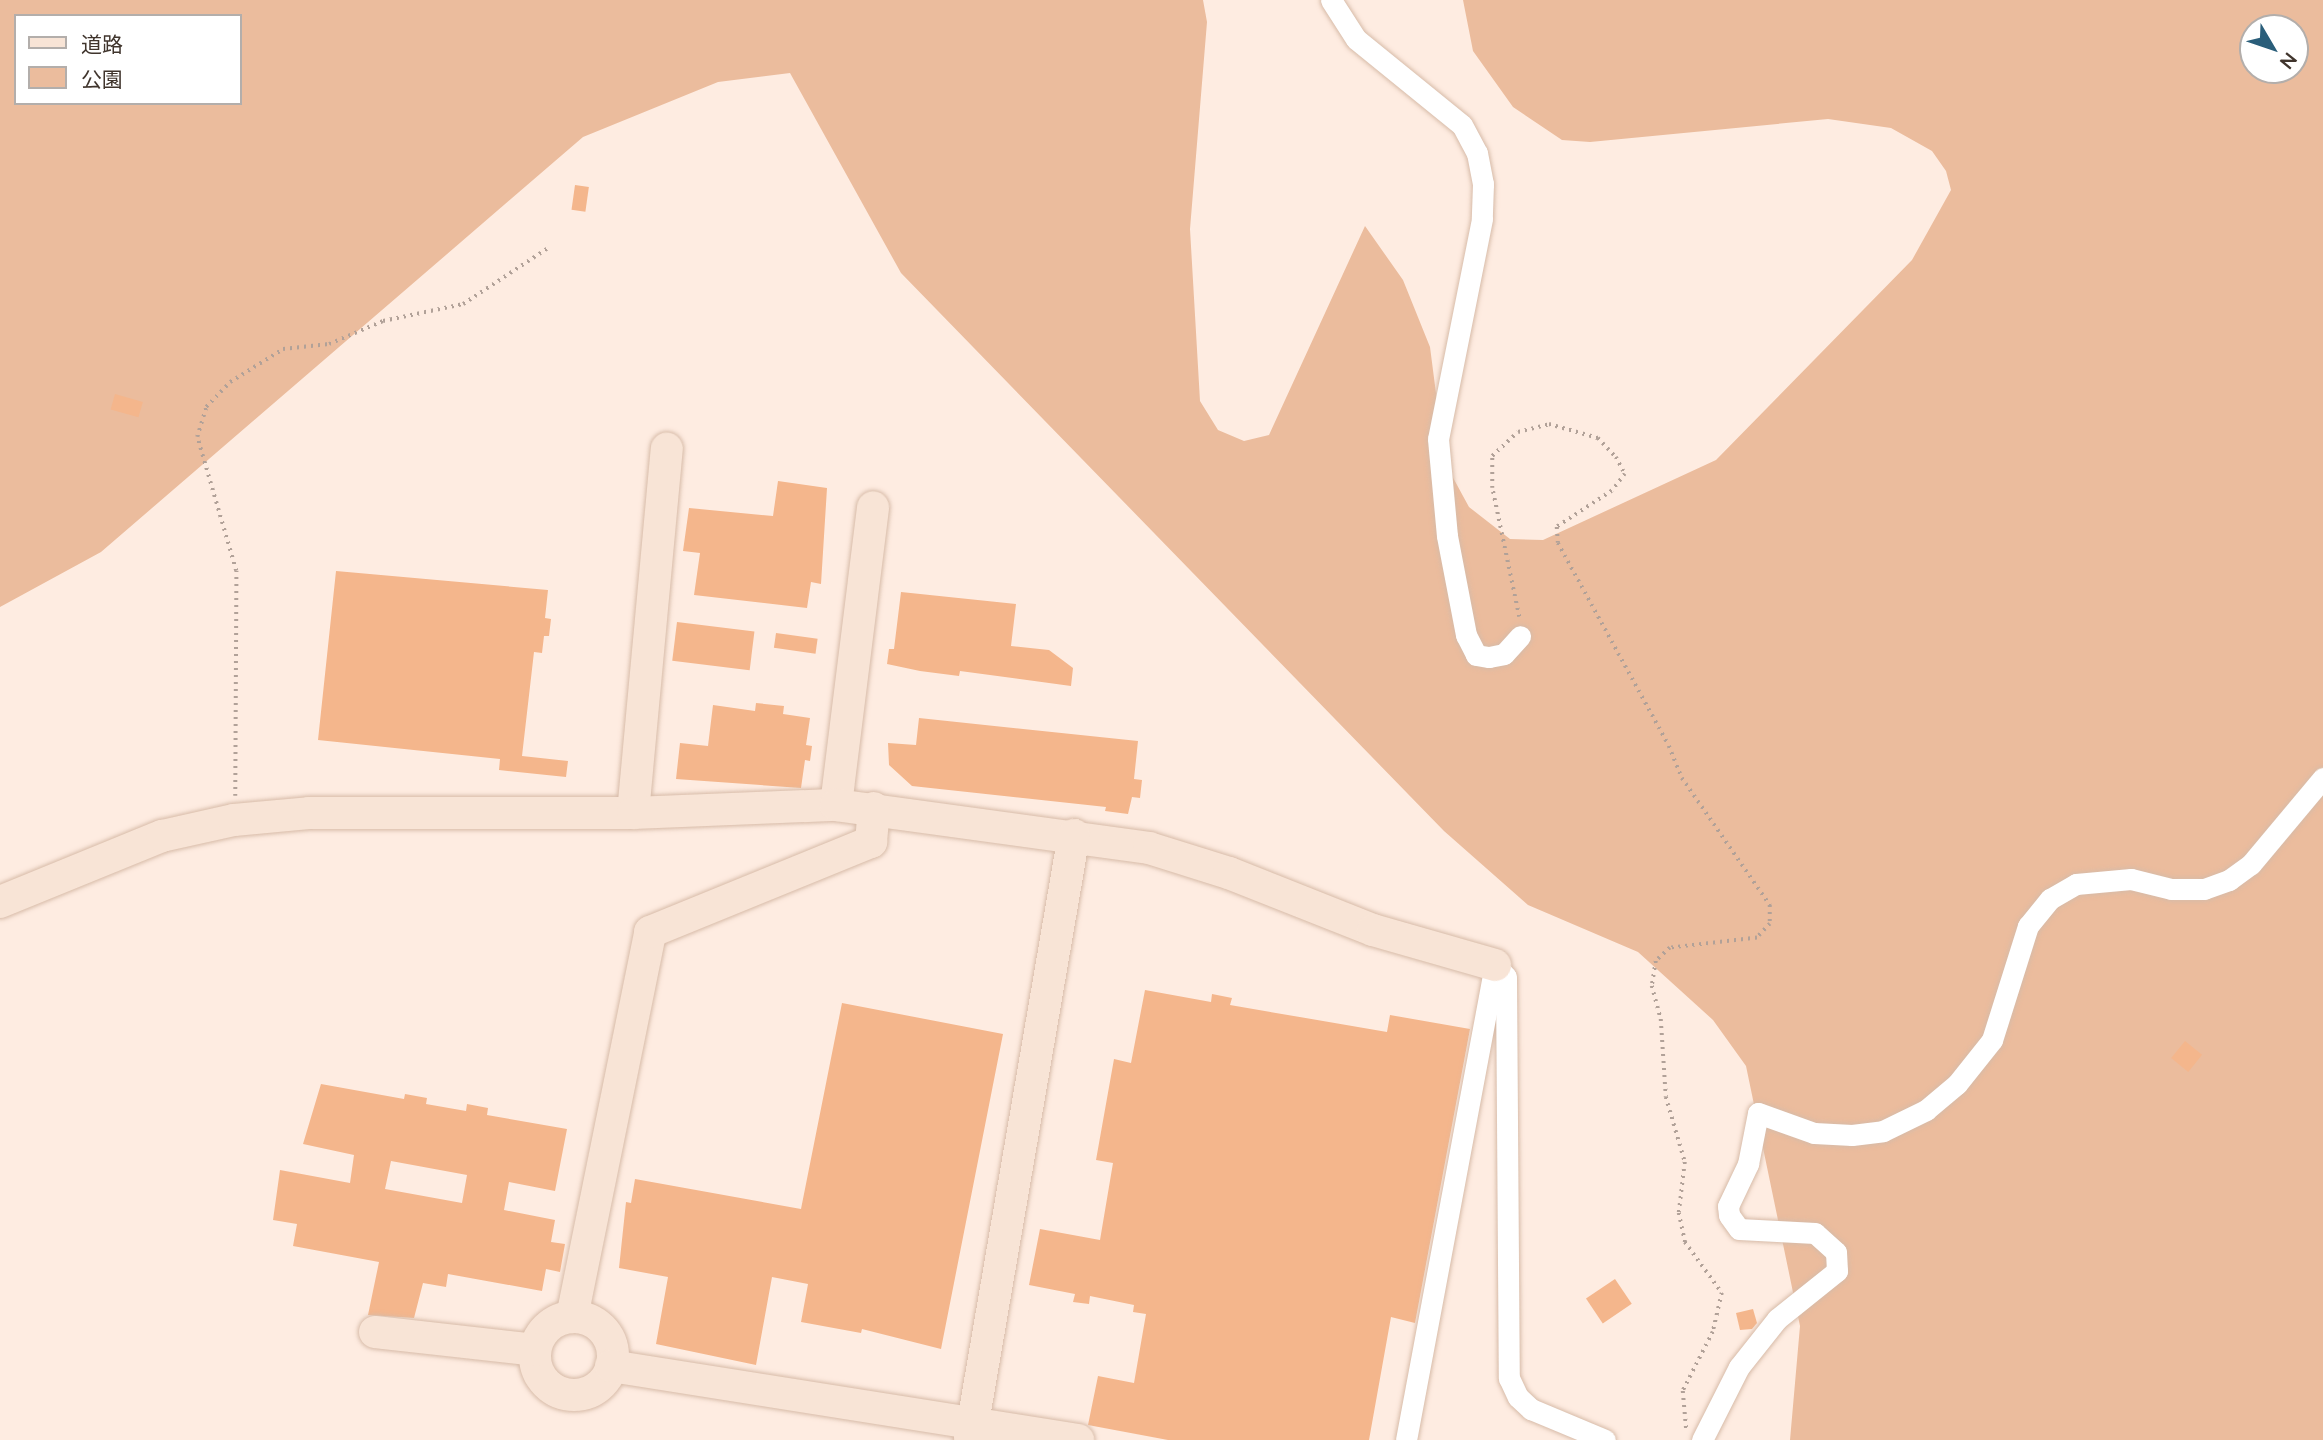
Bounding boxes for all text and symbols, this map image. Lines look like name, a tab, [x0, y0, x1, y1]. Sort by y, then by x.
legend	[14, 14, 242, 105]
north arrow	[2239, 14, 2309, 84]
text: 道路	[81, 31, 123, 57]
text: N	[2275, 48, 2303, 74]
text: 公園	[81, 66, 123, 92]

